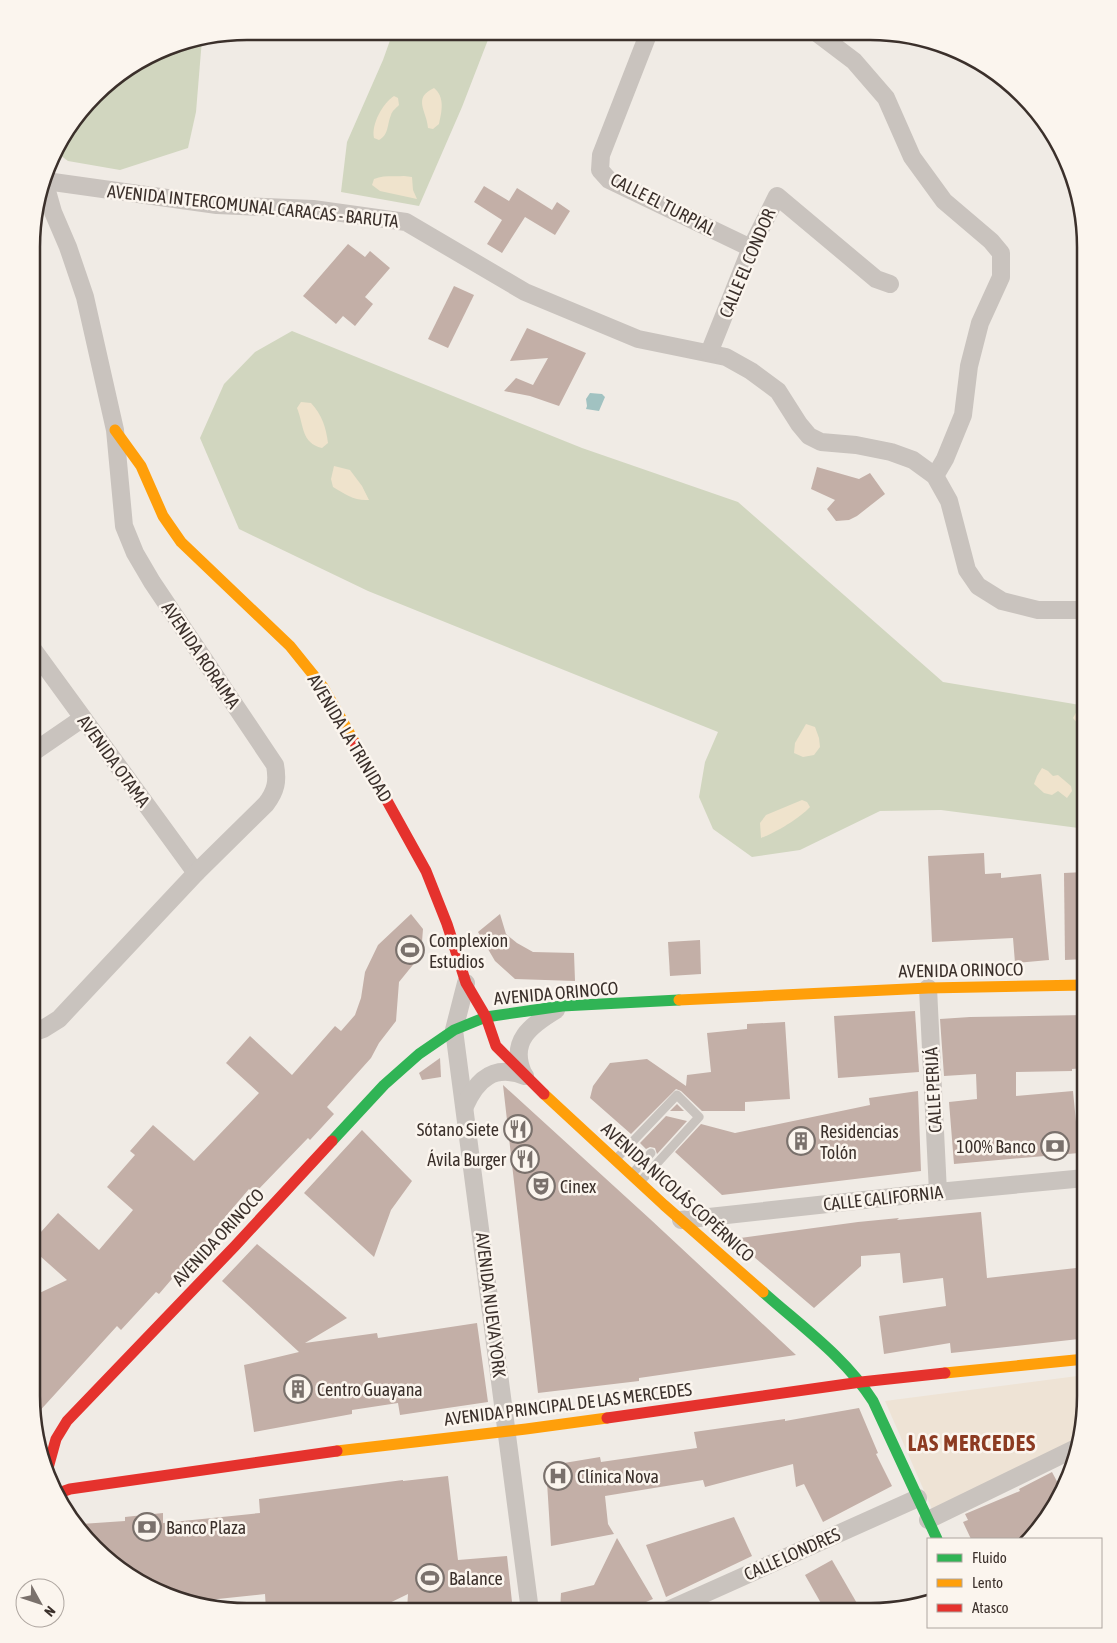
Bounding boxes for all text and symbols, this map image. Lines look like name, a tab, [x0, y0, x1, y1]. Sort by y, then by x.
street label: CALLE EL TURPIAL	[607, 169, 719, 239]
street label: AVENIDA INTERCOMUNAL CARACAS - BARUTA	[106, 180, 400, 232]
street label: CALLE EL CONDOR	[715, 205, 779, 321]
street label: AVENIDA RORAIMA	[158, 598, 245, 712]
street label: AVENIDA LA TRINIDAD	[304, 670, 396, 806]
street label: AVENIDA OTAMA	[74, 711, 155, 811]
place label: Complexion Estudios	[429, 930, 508, 972]
sports icon: Complexion Estudios	[395, 935, 425, 965]
street label: AVENIDA ORINOCO	[898, 958, 1024, 982]
street label: AVENIDA ORINOCO	[493, 977, 619, 1009]
street label: CALLE PERIJÁ	[920, 1047, 946, 1133]
restaurant icon: Sótano Siete	[503, 1114, 533, 1144]
street label: AVENIDA NICOLÁS COPÉRNICO	[597, 1118, 759, 1266]
place label: Sótano Siete	[417, 1119, 499, 1140]
place label: Residencias Tolón	[820, 1121, 899, 1163]
building icon: Residencias Tolón	[786, 1126, 816, 1156]
bank icon: 100% Banco	[1040, 1131, 1070, 1161]
place label: 100% Banco	[956, 1136, 1036, 1157]
restaurant icon: Ávila Burger	[510, 1144, 540, 1174]
place label: Ávila Burger	[427, 1149, 507, 1170]
theatre icon: Cinex	[526, 1171, 556, 1201]
place label: Cinex	[560, 1176, 596, 1197]
street label: CALLE CALIFORNIA	[822, 1181, 944, 1215]
street label: AVENIDA ORINOCO	[168, 1184, 268, 1290]
street label: AVENIDA NUEVA YORK	[472, 1231, 510, 1379]
building icon: Centro Guayana	[283, 1374, 313, 1404]
street label: AVENIDA PRINCIPAL DE LAS MERCEDES	[443, 1378, 693, 1430]
place label: Centro Guayana	[317, 1379, 423, 1400]
district label: LAS MERCEDES	[908, 1430, 1036, 1456]
hospital icon: Clínica Nova	[543, 1461, 573, 1491]
place label: Clínica Nova	[577, 1466, 659, 1487]
bank icon: Banco Plaza	[132, 1512, 162, 1542]
place label: Banco Plaza	[166, 1517, 246, 1538]
street label: CALLE LONDRES	[741, 1523, 844, 1585]
legend	[927, 1538, 1102, 1628]
text: Fluido	[972, 1549, 1007, 1566]
sports icon: Balance	[415, 1563, 445, 1593]
place label: Balance	[449, 1568, 503, 1589]
text: Lento	[972, 1574, 1003, 1591]
north arrow	[15, 1578, 65, 1628]
text: Atasco	[972, 1599, 1009, 1616]
text: N	[41, 1603, 59, 1620]

